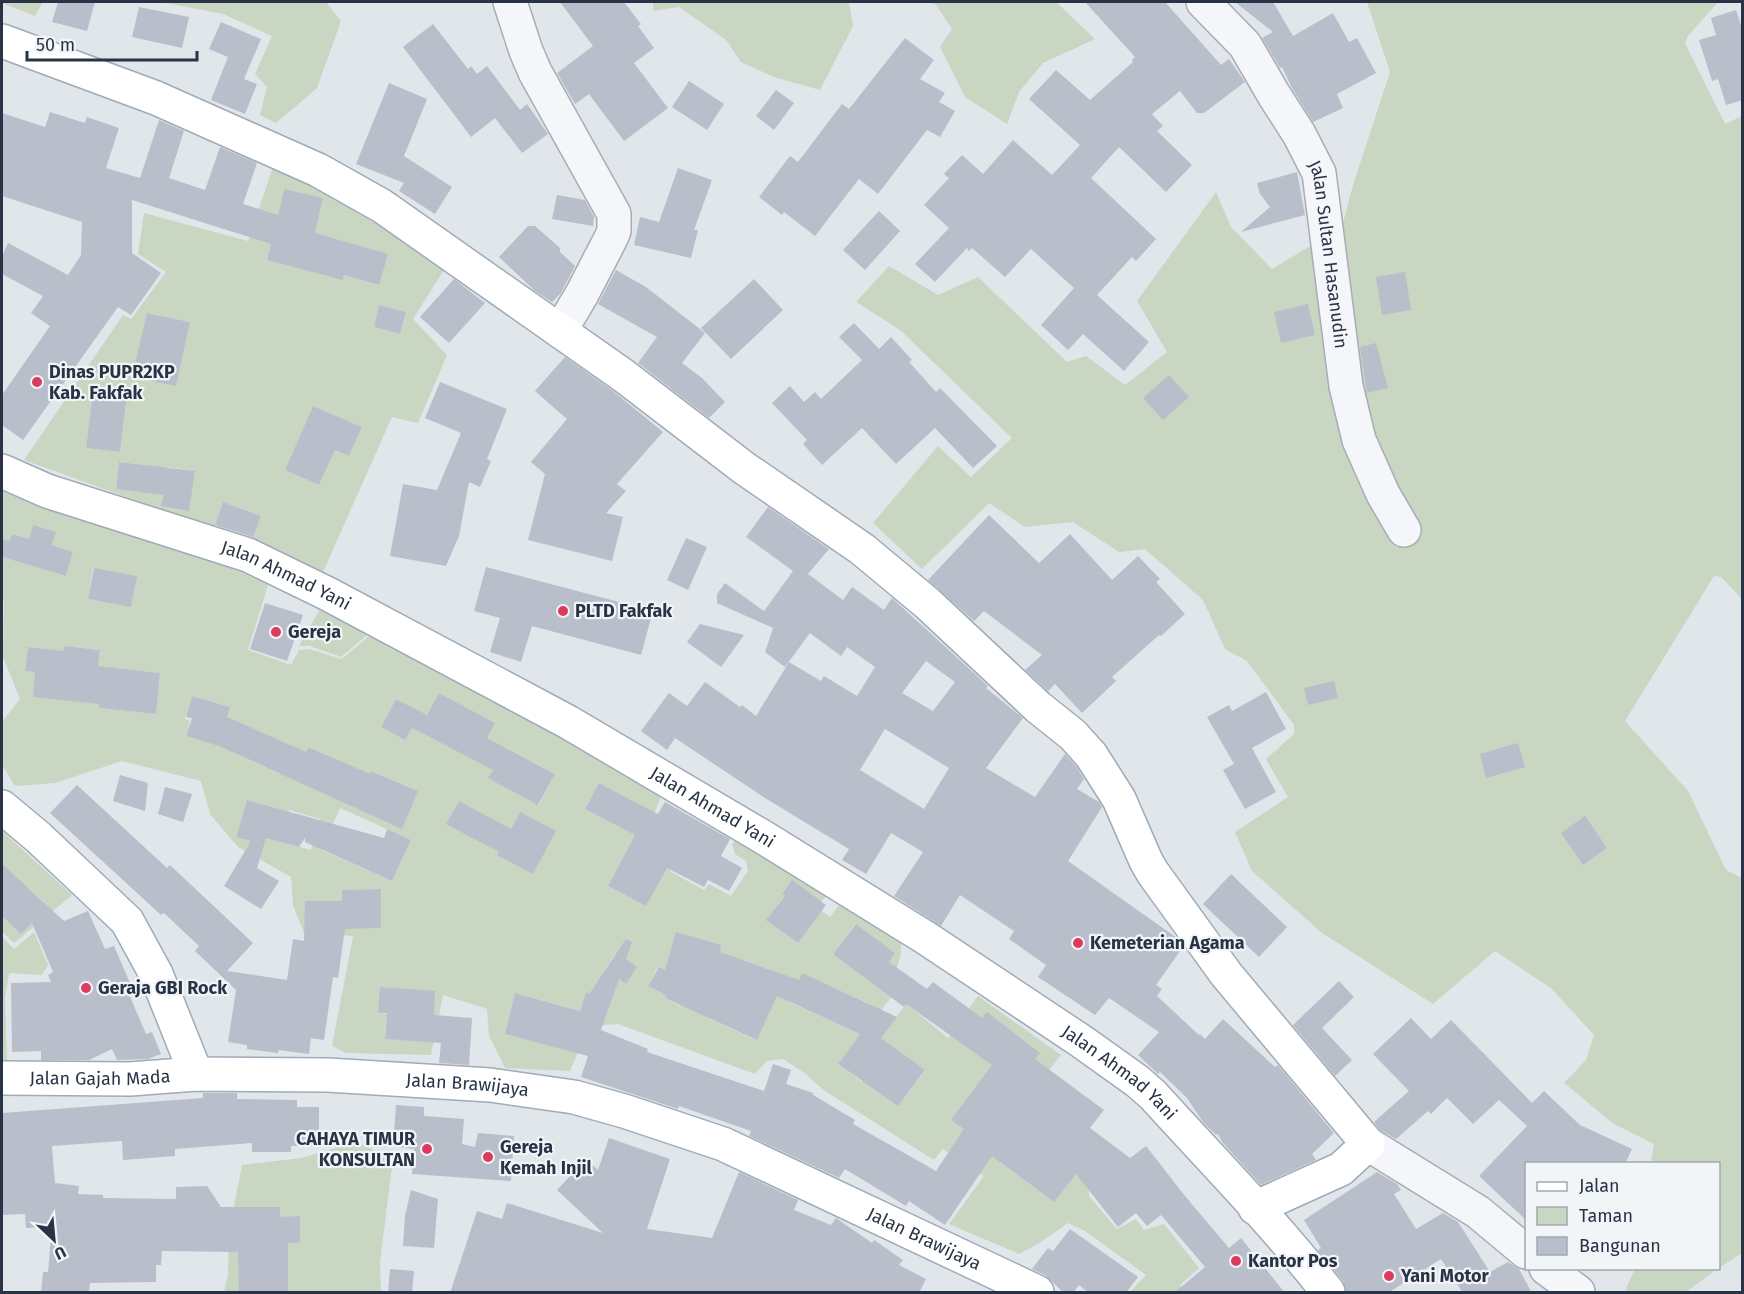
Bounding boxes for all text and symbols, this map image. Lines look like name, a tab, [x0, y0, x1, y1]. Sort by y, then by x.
scale bar	[27, 24, 196, 62]
text: 50 m	[36, 34, 75, 56]
street label: Jalan Sultan Hasanudin	[1303, 156, 1352, 350]
place label: Dinas PUPR2KP Kab. Fakfak	[49, 361, 175, 404]
marker: Dinas PUPR2KP Kab. Fakfak	[30, 375, 44, 389]
street label: Jalan Ahmad Yani	[218, 536, 355, 615]
place label: PLTD Fakfak	[575, 600, 673, 622]
marker: PLTD Fakfak	[556, 604, 570, 618]
place label: Gereja	[288, 621, 341, 643]
marker: Gereja	[269, 625, 283, 639]
street label: Jalan Ahmad Yani	[646, 762, 779, 853]
place label: Kemeterian Agama	[1090, 932, 1245, 954]
marker: Kemeterian Agama	[1071, 936, 1085, 950]
place label: Geraja GBI Rock	[98, 977, 228, 999]
marker: Geraja GBI Rock	[79, 981, 93, 995]
street label: Jalan Ahmad Yani	[1057, 1020, 1181, 1125]
street label: Jalan Gajah Mada	[29, 1065, 171, 1090]
street label: Jalan Brawijaya	[405, 1069, 530, 1101]
place label: CAHAYA TIMUR KONSULTAN	[296, 1128, 416, 1171]
place label: Gereja Kemah Injil	[500, 1136, 593, 1179]
marker: CAHAYA TIMUR KONSULTAN	[420, 1142, 434, 1156]
marker: Gereja Kemah Injil	[481, 1150, 495, 1164]
legend	[1525, 1162, 1720, 1270]
text: Jalan	[1579, 1175, 1620, 1197]
street label: Jalan Brawijaya	[864, 1203, 985, 1275]
text: Taman	[1579, 1205, 1633, 1227]
north arrow	[24, 1210, 84, 1270]
text: Bangunan	[1579, 1235, 1661, 1257]
text: U	[52, 1242, 69, 1264]
place label: Kantor Pos	[1248, 1250, 1338, 1272]
marker: Kantor Pos	[1229, 1254, 1243, 1268]
place label: Yani Motor	[1400, 1265, 1490, 1287]
marker: Yani Motor	[1382, 1269, 1396, 1283]

